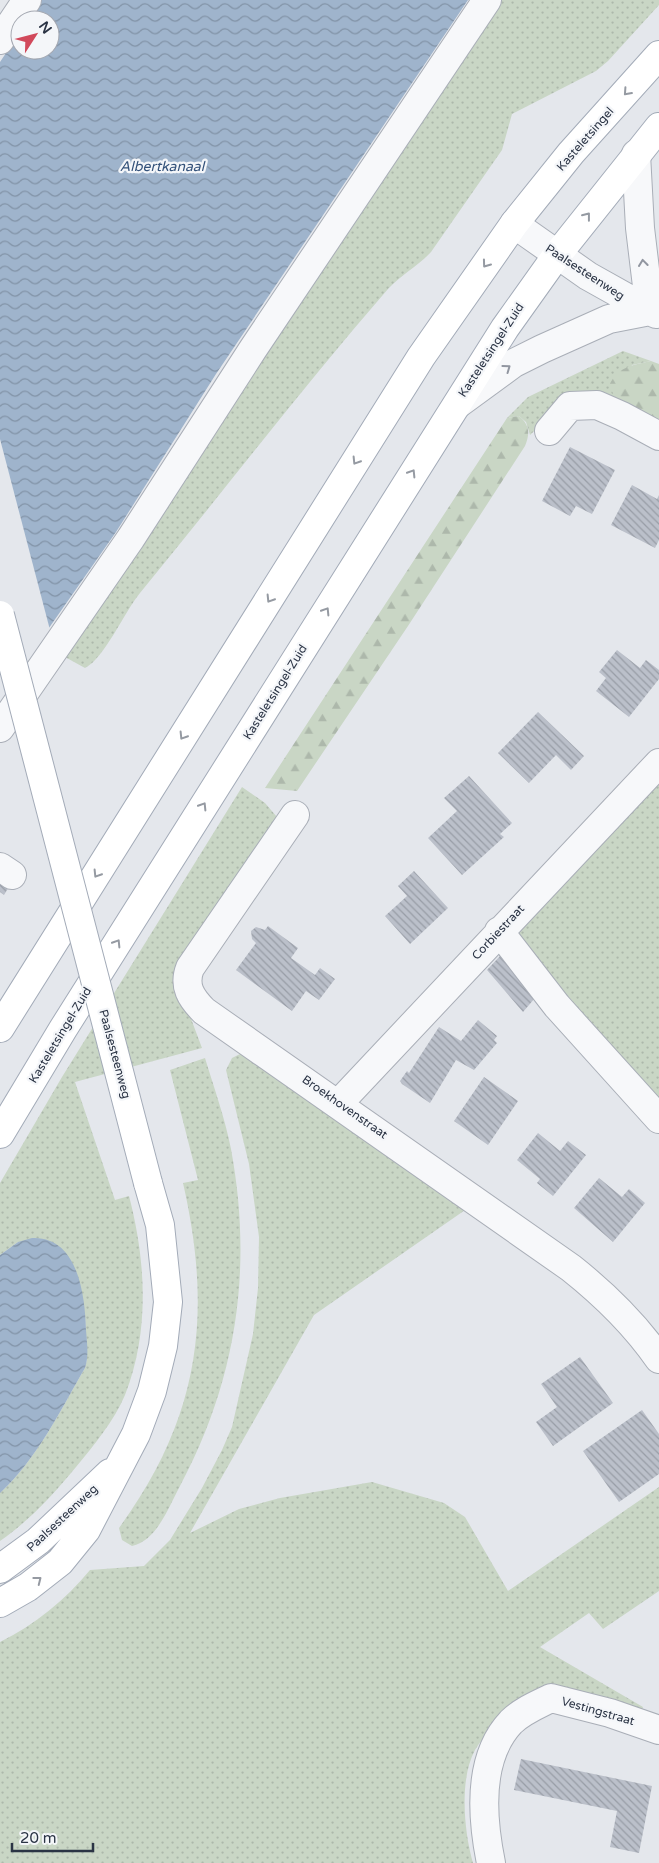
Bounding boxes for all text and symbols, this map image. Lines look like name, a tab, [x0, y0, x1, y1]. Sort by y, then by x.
north arrow	[10, 10, 60, 60]
text: N	[35, 18, 55, 37]
one-way arrow	[623, 86, 632, 95]
street label: Kasteletsingel	[554, 104, 616, 174]
water label: Albertkanaal	[120, 158, 206, 175]
one-way arrow	[582, 213, 591, 222]
street label: Paalsesteenweg	[543, 241, 627, 303]
one-way arrow	[483, 258, 491, 267]
one-way arrow	[639, 259, 649, 267]
street label: Kasteletsingel-Zuid	[455, 300, 527, 400]
one-way arrow	[502, 364, 511, 374]
one-way arrow	[353, 455, 362, 465]
one-way arrow	[406, 470, 416, 479]
one-way arrow	[266, 593, 276, 602]
one-way arrow	[320, 607, 329, 616]
street label: Kasteletsingel-Zuid	[240, 642, 310, 742]
one-way arrow	[180, 731, 190, 740]
one-way arrow	[197, 802, 207, 811]
one-way arrow	[94, 868, 103, 877]
street label: Corbiestraat	[469, 901, 527, 962]
one-way arrow	[110, 940, 120, 949]
street label: Kasteletsingel-Zuid	[26, 985, 94, 1085]
street label: Paalsesteenweg	[96, 1008, 134, 1100]
street label: Broekhovenstraat	[300, 1072, 391, 1142]
street label: Paalsesteenweg	[24, 1482, 100, 1554]
one-way arrow	[32, 1577, 41, 1585]
street label: Vestingstraat	[560, 1694, 637, 1728]
scale bar	[12, 1820, 94, 1852]
text: 20 m	[20, 1829, 57, 1847]

